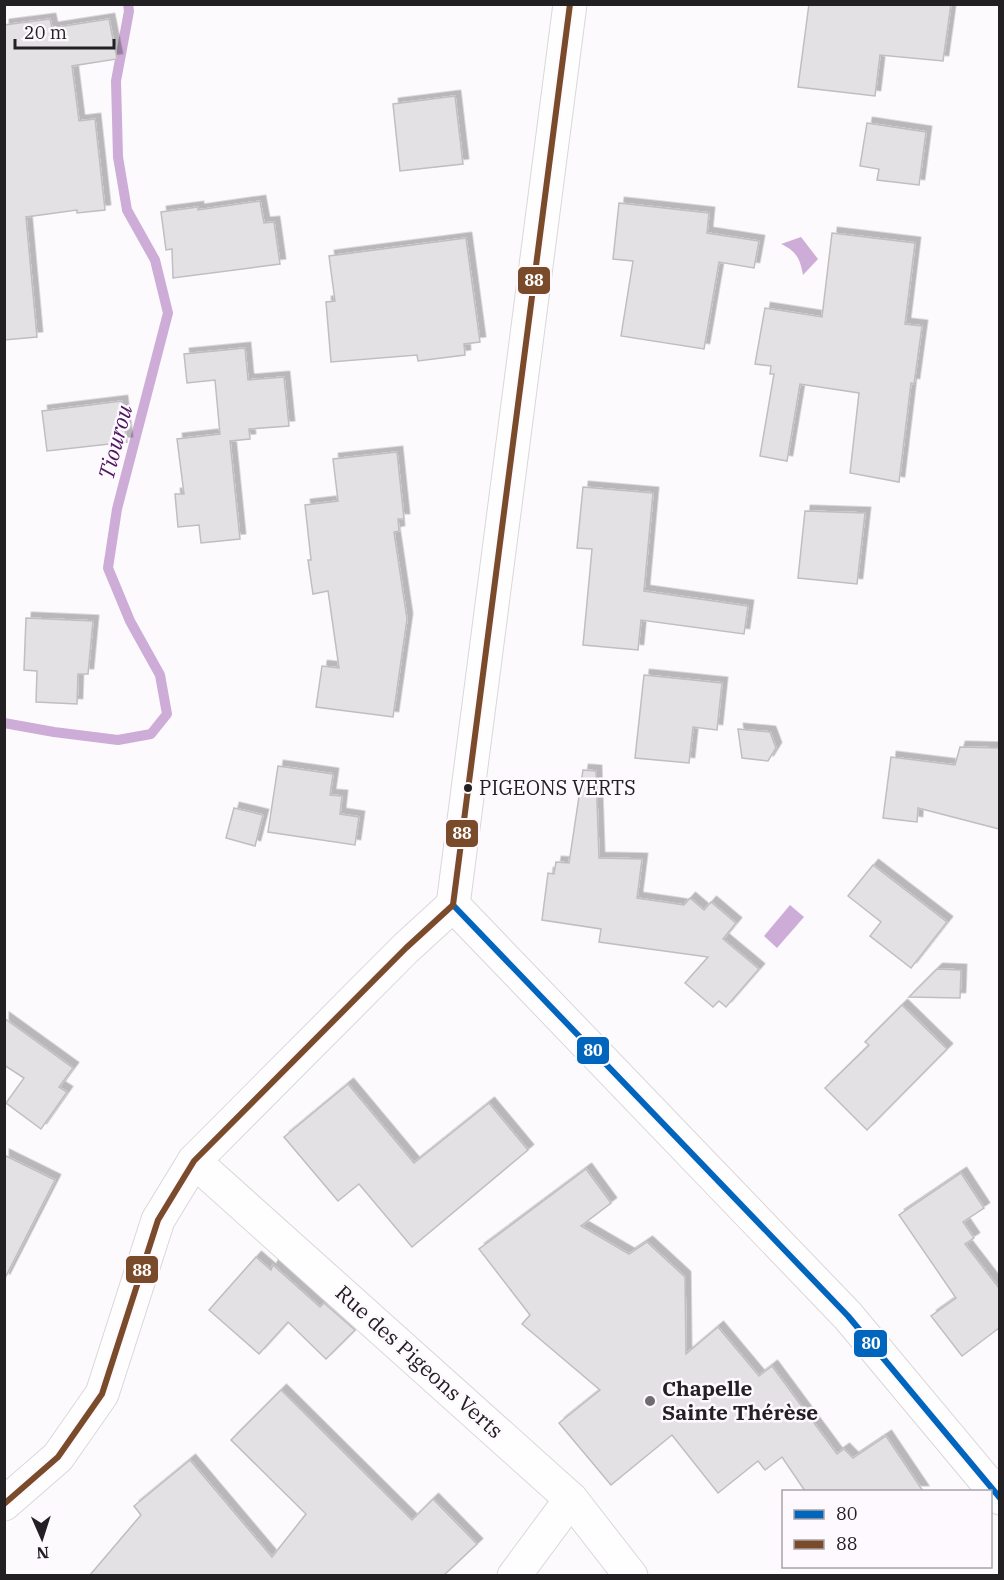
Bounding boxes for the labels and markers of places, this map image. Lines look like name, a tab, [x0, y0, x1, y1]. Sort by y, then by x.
place label: PIGEONS VERTS	[479, 774, 636, 801]
marker: PIGEONS VERTS	[462, 782, 474, 794]
place label: Chapelle Sainte Thérèse	[662, 1374, 818, 1426]
marker: Chapelle Sainte Thérèse	[643, 1394, 657, 1408]

